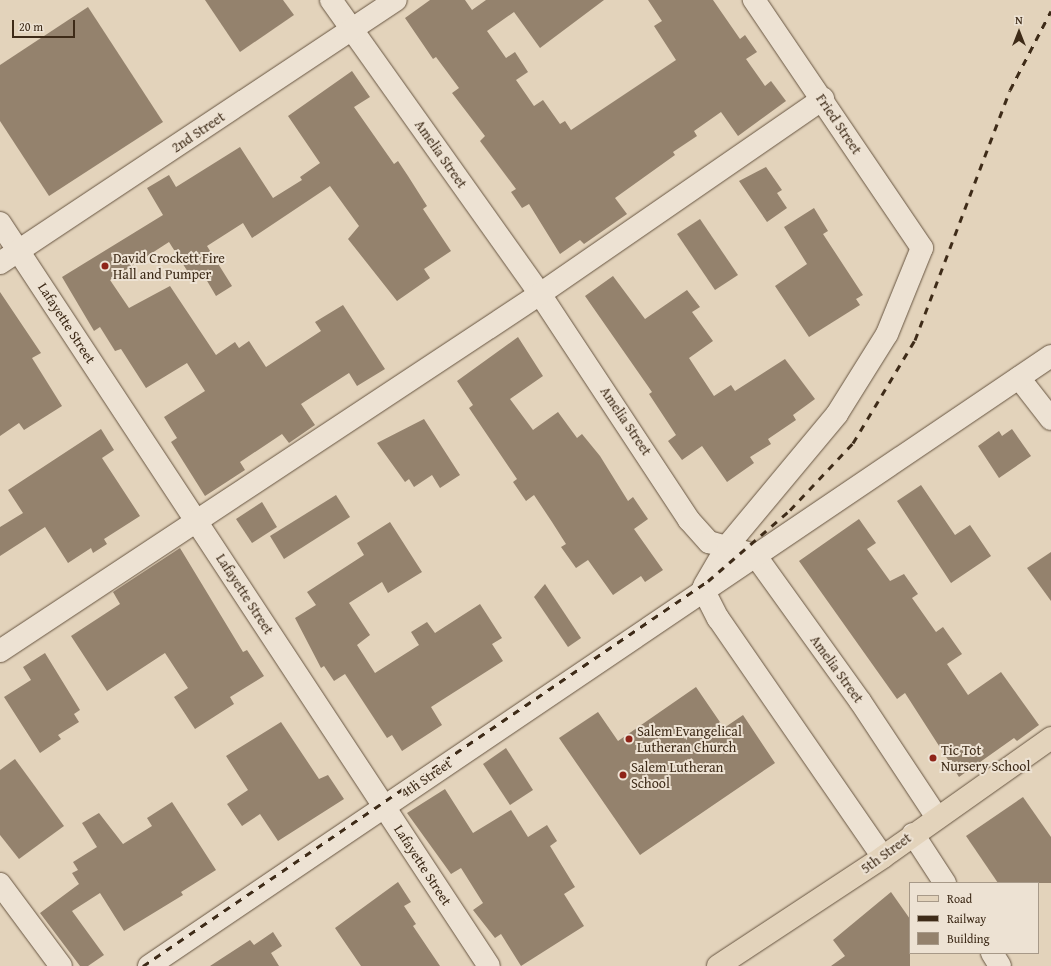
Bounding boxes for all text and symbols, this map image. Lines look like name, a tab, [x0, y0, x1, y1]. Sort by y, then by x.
scale bar	[14, 12, 77, 38]
north arrow	[999, 12, 1039, 52]
text: N	[1015, 12, 1023, 28]
text: 20 m	[19, 18, 43, 35]
street label: Fried Street	[813, 91, 865, 157]
street label: 2nd Street	[168, 108, 228, 156]
street label: Amelia Street	[411, 117, 471, 191]
place label: David Crockett Fire Hall and Pumper	[113, 250, 225, 282]
marker: David Crockett Fire Hall and Pumper	[100, 261, 110, 271]
street label: Lafayette Street	[35, 280, 99, 366]
street label: Amelia Street	[597, 383, 655, 459]
street label: Lafayette Street	[213, 551, 277, 637]
street label: Amelia Street	[807, 632, 867, 706]
place label: Salem Evangelical Lutheran Church	[637, 723, 742, 756]
marker: Salem Evangelical Lutheran Church	[624, 734, 634, 744]
place label: Tic Tot Nursery School	[941, 742, 1030, 774]
marker: Tic Tot Nursery School	[928, 753, 938, 763]
street label: 4th Street	[397, 755, 455, 801]
place label: Salem Lutheran School	[631, 759, 723, 792]
marker: Salem Lutheran School	[618, 770, 628, 780]
street label: Lafayette Street	[391, 822, 455, 908]
street label: 5th Street	[858, 829, 914, 877]
legend	[909, 882, 1039, 954]
text: Road	[947, 890, 972, 907]
text: Railway	[947, 910, 986, 927]
text: Building	[947, 930, 990, 947]

